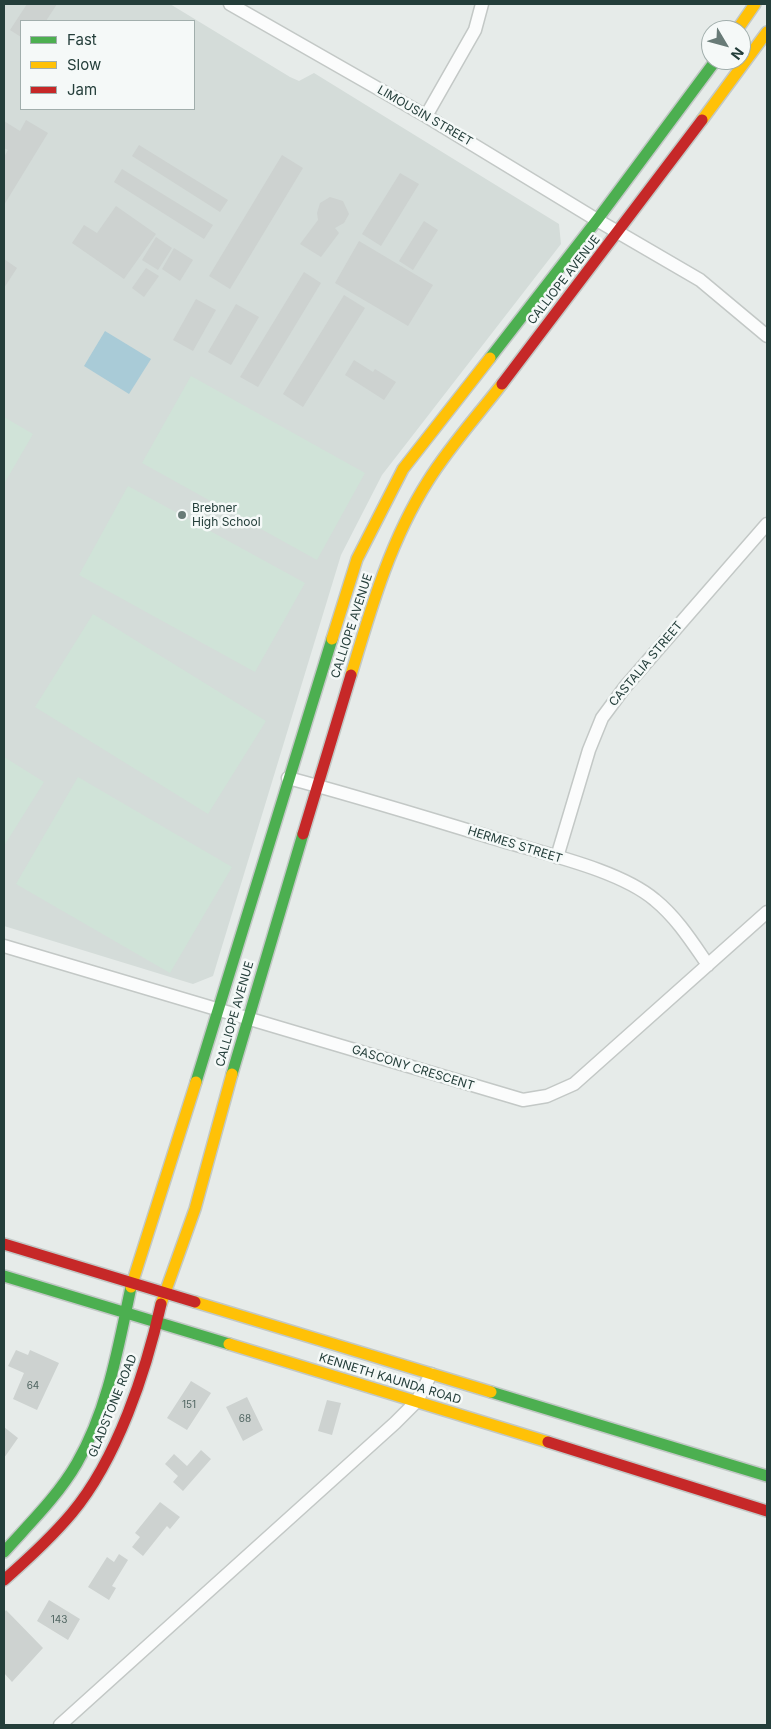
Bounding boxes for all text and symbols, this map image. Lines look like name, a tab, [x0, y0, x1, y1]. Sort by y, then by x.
legend	[20, 20, 195, 110]
north arrow	[701, 20, 751, 70]
text: Fast	[67, 30, 97, 49]
text: N	[728, 44, 748, 63]
text: Slow	[67, 55, 101, 74]
text: Jam	[67, 80, 97, 99]
street label: LIMOUSIN STREET	[375, 83, 475, 149]
street label: CALLIOPE AVENUE	[525, 233, 603, 327]
place label: Brebner High School	[192, 501, 261, 529]
marker: Brebner High School	[176, 509, 188, 521]
street label: CALLIOPE AVENUE	[328, 572, 376, 680]
street label: CASTALIA STREET	[606, 619, 686, 709]
street label: HERMES STREET	[466, 824, 564, 866]
street label: CALLIOPE AVENUE	[213, 960, 257, 1068]
street label: GASCONY CRESCENT	[350, 1043, 476, 1093]
street label: KENNETH KAUNDA ROAD	[317, 1350, 463, 1408]
street label: GLADSTONE ROAD	[86, 1352, 140, 1460]
house number: 64	[27, 1380, 39, 1392]
house number: 151	[182, 1399, 196, 1411]
house number: 68	[239, 1413, 251, 1425]
house number: 143	[51, 1614, 67, 1626]

